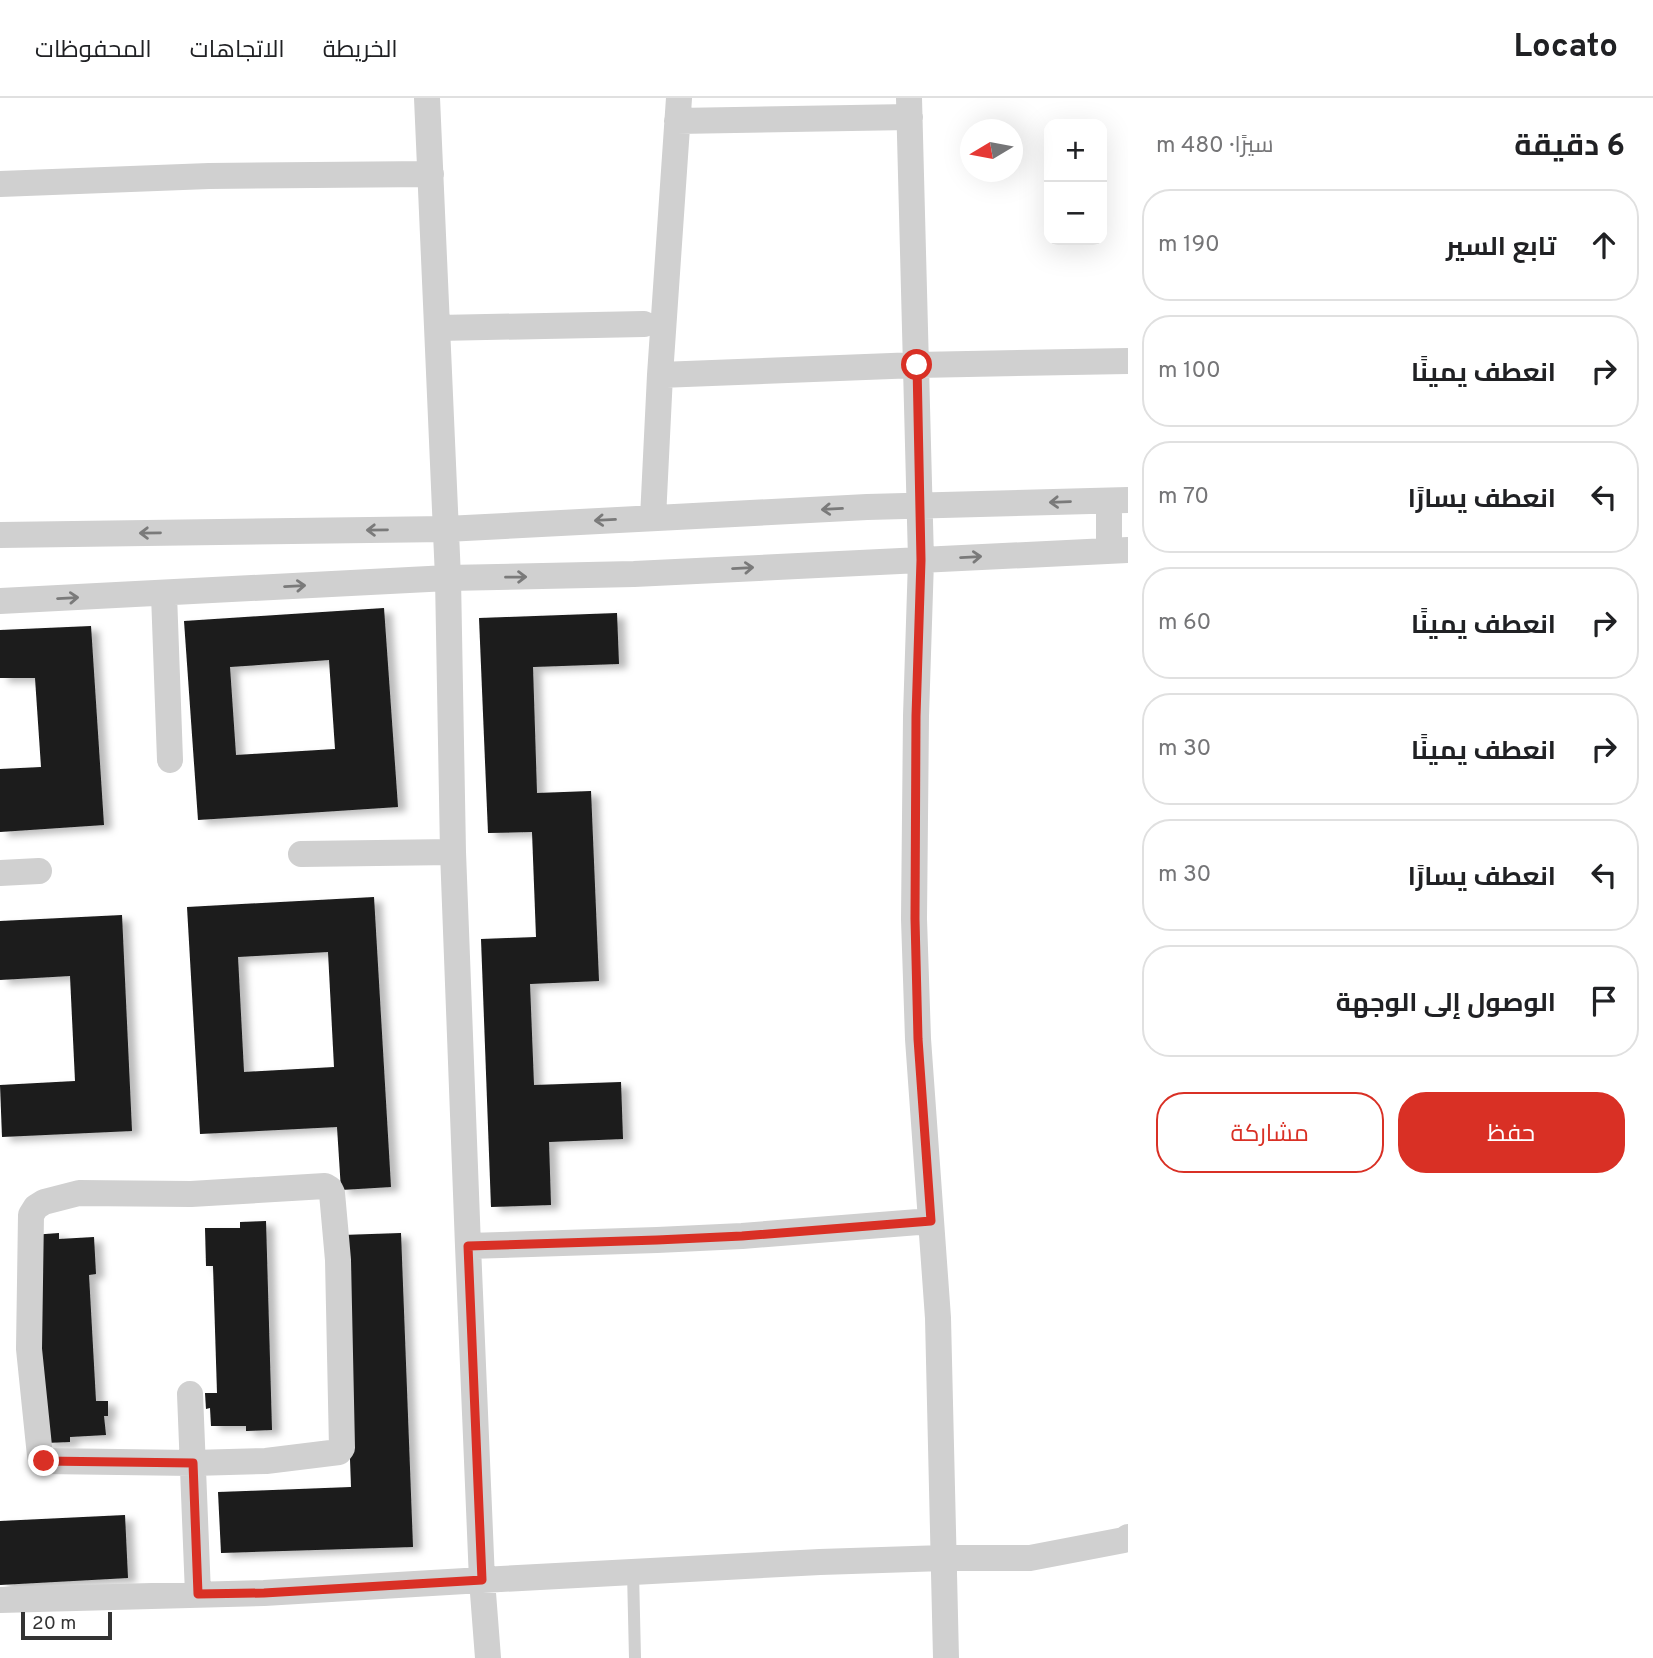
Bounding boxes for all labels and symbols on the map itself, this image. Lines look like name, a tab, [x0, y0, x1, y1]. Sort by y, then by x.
north arrow	[960, 119, 1023, 182]
route start	[901, 349, 932, 380]
one-way arrow	[1049, 495, 1072, 509]
one-way arrow	[822, 503, 844, 516]
one-way arrow	[594, 514, 617, 527]
one-way arrow	[366, 523, 389, 537]
one-way arrow	[139, 526, 162, 540]
one-way arrow	[959, 551, 982, 564]
one-way arrow	[732, 562, 755, 575]
one-way arrow	[504, 570, 527, 583]
one-way arrow	[284, 580, 307, 593]
one-way arrow	[56, 591, 79, 604]
route end	[28, 1445, 59, 1476]
scale bar	[21, 1609, 112, 1641]

